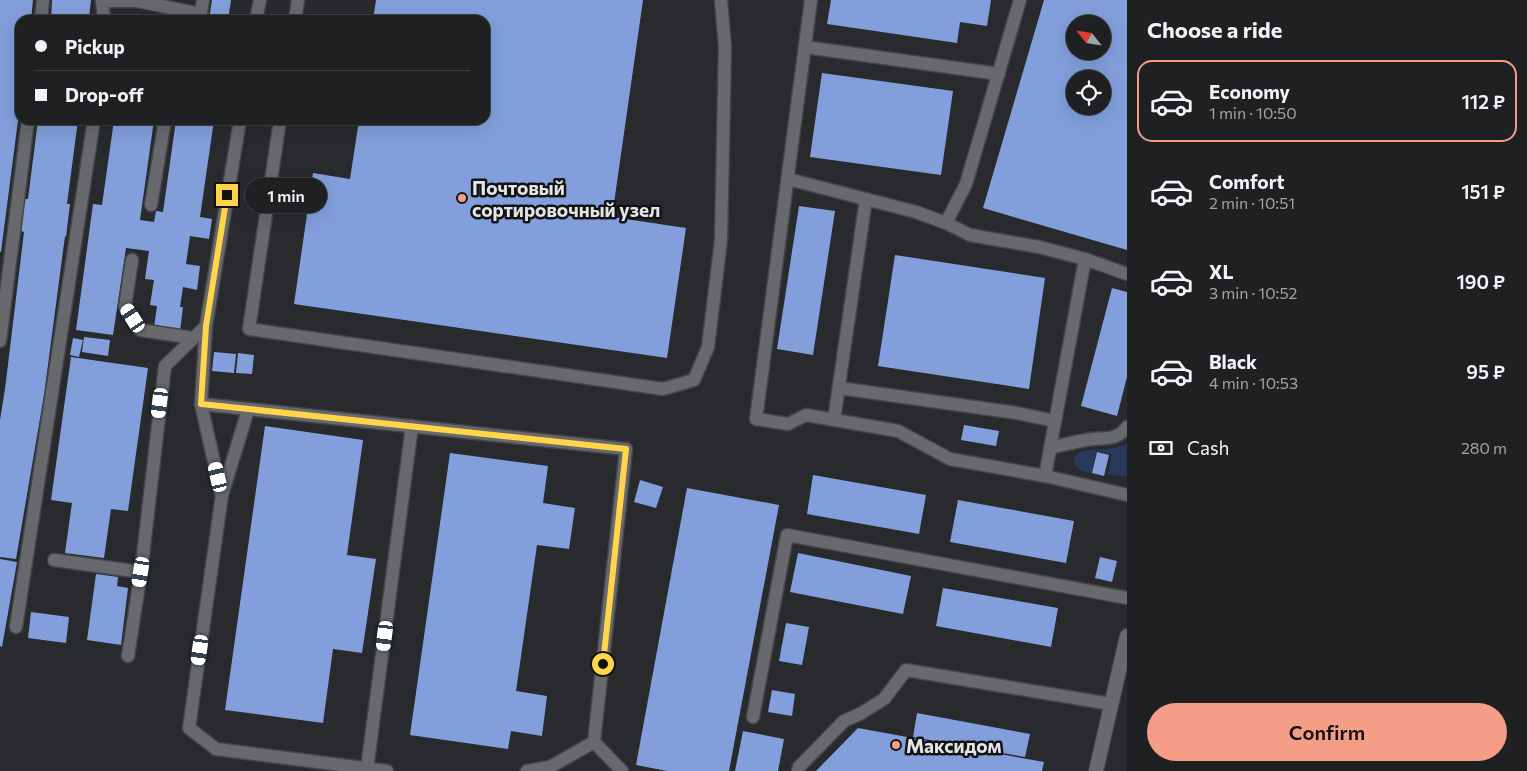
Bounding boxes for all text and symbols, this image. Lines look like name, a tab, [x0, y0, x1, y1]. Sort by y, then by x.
north arrow	[1066, 15, 1111, 60]
map controls	[1066, 15, 1111, 115]
text: Choose a ride	[1147, 16, 1282, 43]
text: Pickup	[65, 35, 125, 58]
button: locate	[1066, 70, 1111, 115]
icon: car	[1149, 79, 1194, 124]
text: Economy	[1209, 80, 1290, 103]
text: Drop-off	[65, 83, 144, 106]
text: 112 ₽	[1461, 90, 1505, 113]
text: 1 min · 10:50	[1209, 103, 1297, 122]
icon: car	[1149, 169, 1194, 214]
text: Comfort	[1209, 170, 1285, 193]
place label: Почтовый сортировочный узел	[472, 176, 660, 221]
callout: 1 min	[244, 178, 327, 212]
text: 151 ₽	[1461, 180, 1505, 203]
route end	[216, 184, 238, 206]
text: 1 min	[267, 186, 305, 205]
marker: Почтовый сортировочный узел	[456, 192, 468, 204]
text: 2 min · 10:51	[1209, 193, 1295, 212]
icon: car	[1149, 259, 1194, 304]
text: XL	[1209, 260, 1234, 283]
text: 190 ₽	[1456, 270, 1505, 293]
text: 3 min · 10:52	[1209, 283, 1297, 302]
car	[118, 301, 147, 335]
icon: car	[1149, 349, 1194, 394]
text: Black	[1209, 350, 1257, 373]
text: 95 ₽	[1466, 360, 1505, 383]
text: 4 min · 10:53	[1209, 373, 1298, 392]
car	[150, 387, 169, 419]
icon: cash	[1147, 434, 1175, 462]
text: Cash	[1187, 436, 1229, 459]
text: 280 m	[1461, 438, 1507, 457]
car	[207, 461, 228, 493]
car	[131, 556, 150, 588]
car	[375, 620, 394, 652]
car	[190, 634, 209, 666]
route start	[592, 653, 614, 675]
button: Confirm	[1147, 703, 1507, 761]
place label: Максидом	[906, 734, 1002, 757]
marker: Максидом	[890, 739, 902, 751]

